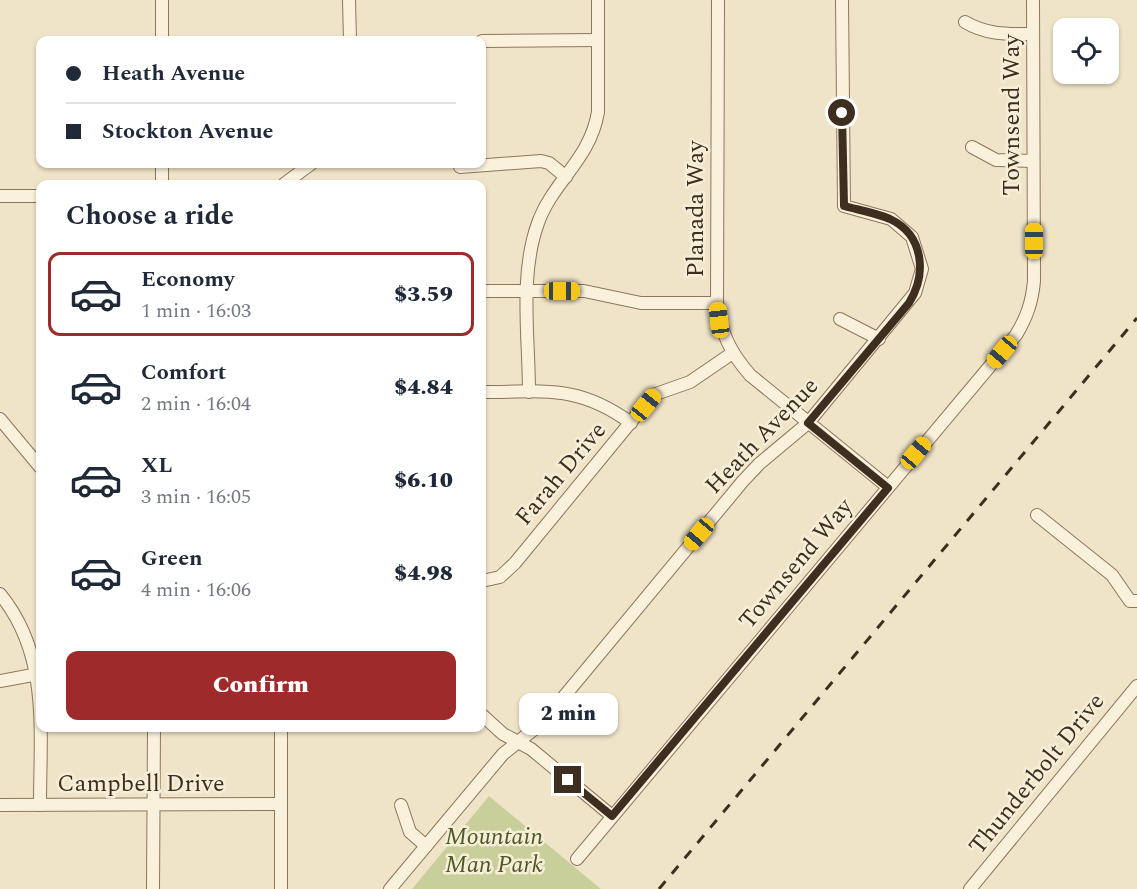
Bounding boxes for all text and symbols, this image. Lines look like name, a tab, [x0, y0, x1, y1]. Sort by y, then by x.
map controls	[1053, 18, 1119, 84]
button: locate	[1053, 18, 1119, 84]
street label: Townsend Way	[994, 33, 1030, 196]
text: Heath Avenue	[102, 57, 245, 90]
route start	[828, 99, 855, 126]
text: Stockton Avenue	[102, 115, 273, 148]
street label: Planada Way	[678, 139, 714, 278]
text: Choose a ride	[66, 195, 234, 237]
car	[1025, 223, 1043, 259]
text: Economy	[141, 263, 234, 296]
icon: car	[69, 267, 123, 321]
text: $3.59	[394, 278, 453, 311]
car	[544, 282, 580, 300]
text: 1 min · 16:03	[141, 296, 251, 326]
car	[708, 301, 730, 339]
car	[984, 332, 1020, 372]
text: Comfort	[141, 356, 226, 389]
icon: car	[69, 360, 123, 414]
street label: Heath Avenue	[697, 369, 827, 503]
text: $4.84	[394, 371, 453, 404]
car	[628, 385, 664, 425]
text: 2 min · 16:04	[141, 389, 251, 419]
street label: Farah Drive	[507, 414, 615, 534]
car	[898, 433, 934, 473]
text: XL	[141, 449, 172, 482]
icon: car	[69, 453, 123, 507]
text: $6.10	[394, 464, 453, 497]
text: 3 min · 16:05	[141, 482, 251, 512]
street label: Townsend Way	[730, 489, 863, 637]
car	[681, 514, 717, 554]
text: Green	[141, 542, 203, 575]
icon: car	[69, 546, 123, 600]
text: $4.98	[394, 557, 453, 590]
text: 4 min · 16:06	[141, 575, 251, 605]
button: Confirm	[66, 651, 456, 720]
street label: Thunderbolt Drive	[960, 685, 1114, 863]
callout: 2 min	[518, 693, 618, 735]
text: 2 min	[541, 699, 596, 729]
street label: Campbell Drive	[57, 766, 225, 802]
route end	[554, 766, 581, 793]
park label: Mountain Man Park	[445, 819, 543, 883]

